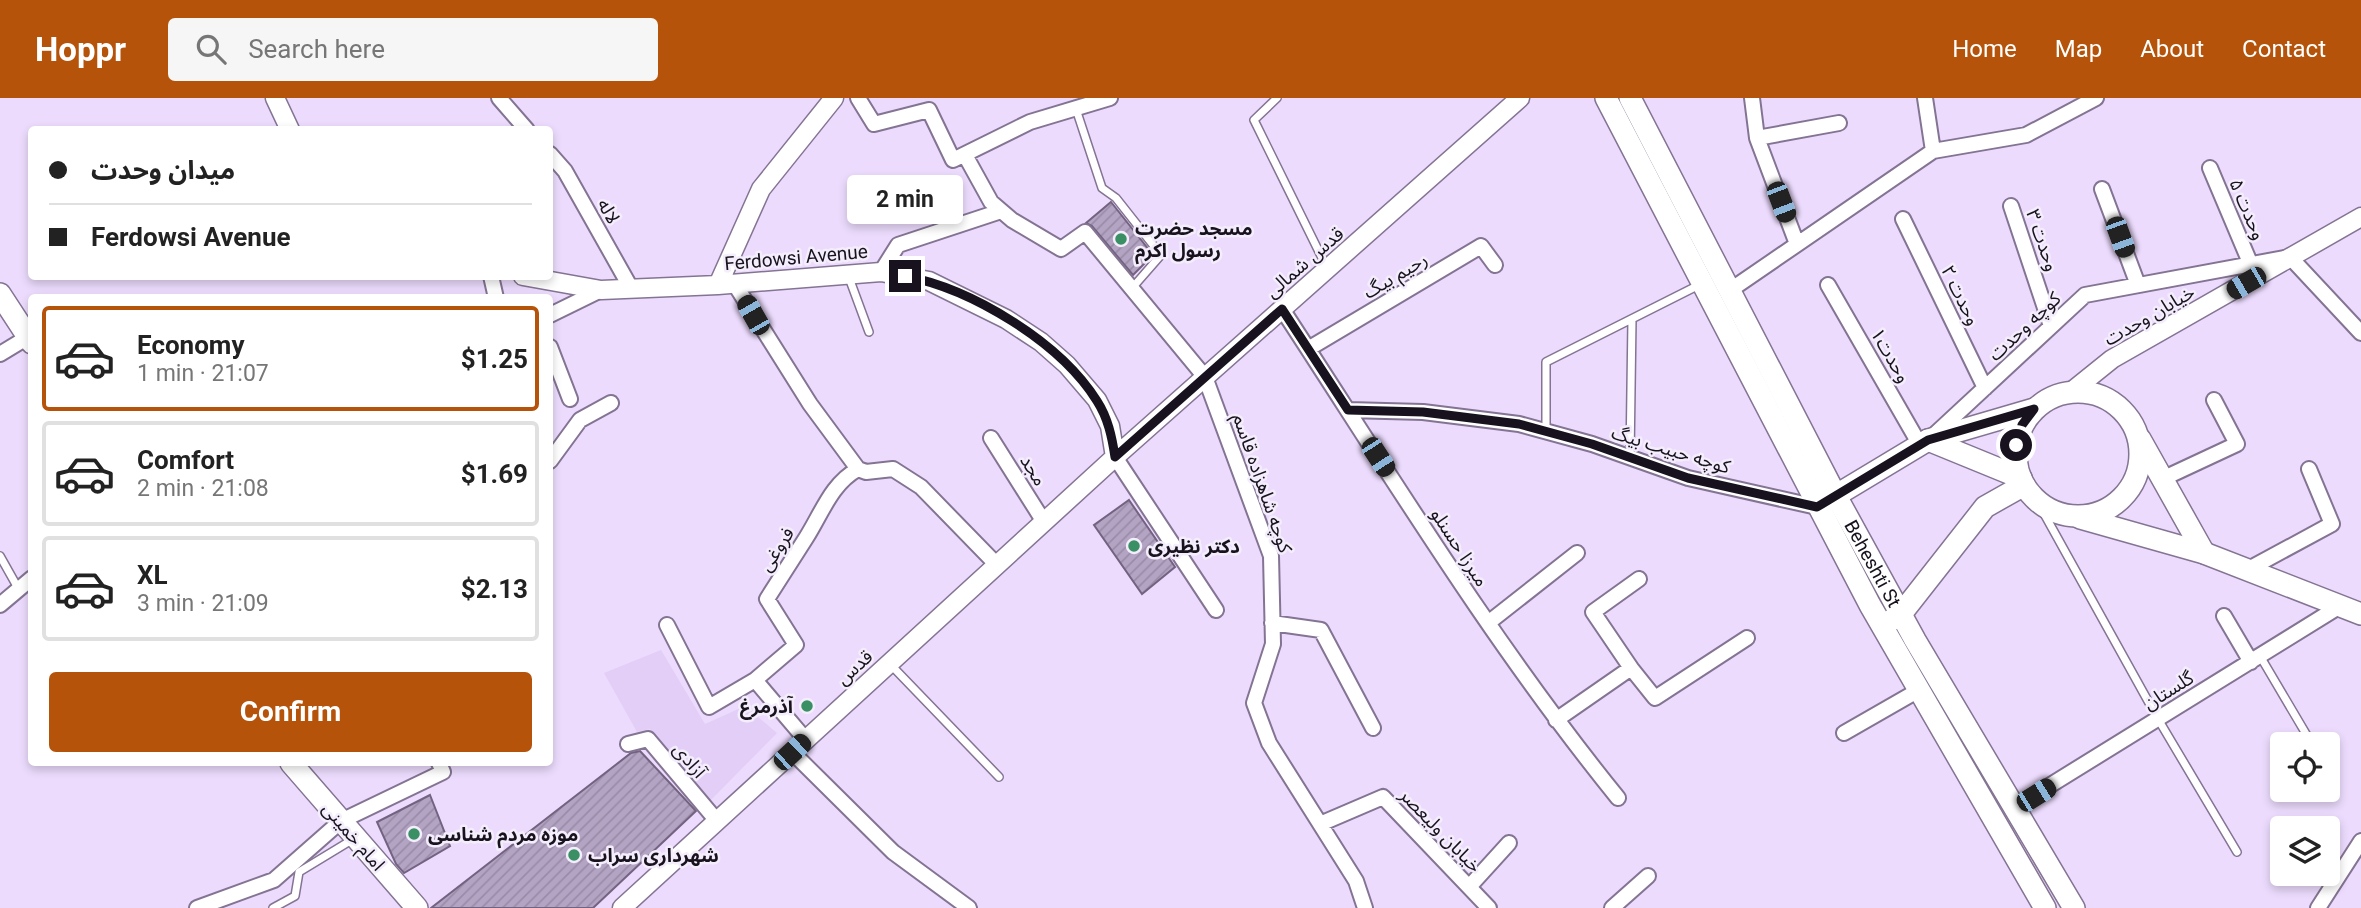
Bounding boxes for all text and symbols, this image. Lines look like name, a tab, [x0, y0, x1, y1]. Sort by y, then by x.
search box	[168, 18, 658, 81]
text: Hoppr	[35, 30, 126, 69]
icon: search	[192, 30, 230, 68]
text: Search here	[248, 34, 385, 64]
text: Home	[1952, 35, 2017, 63]
text: Map	[2055, 35, 2102, 63]
text: About	[2140, 35, 2204, 63]
text: Contact	[2242, 35, 2326, 63]
text: میدان وحدت	[91, 155, 235, 185]
callout: 2 min	[847, 174, 963, 223]
street label: وحدت ۵	[2224, 175, 2271, 243]
car	[1764, 179, 1799, 225]
text: 2 min	[876, 186, 934, 213]
street label: لاله	[592, 195, 625, 228]
street label: وحدت ۳	[2021, 206, 2064, 274]
car	[2103, 214, 2138, 260]
place label: مسجد حضرت رسول اکرم	[1135, 217, 1252, 265]
text: Ferdowsi Avenue	[91, 222, 290, 252]
street label: قدس شمالی	[1260, 222, 1348, 303]
marker: مسجد حضرت رسول اکرم	[1113, 231, 1129, 247]
street label: Ferdowsi Avenue	[723, 240, 869, 275]
street label: رحیم بیگ	[1359, 247, 1433, 306]
route end	[889, 260, 921, 292]
street label: وحدت ۲	[1936, 261, 1985, 329]
car	[2223, 263, 2270, 303]
street label: خیابان وحدت	[2100, 280, 2199, 351]
street label: کوچه وحدت	[1983, 286, 2067, 366]
car	[734, 292, 773, 338]
street label: وحدت۱	[1866, 324, 1915, 387]
icon: car	[53, 327, 116, 390]
text: Economy	[137, 330, 244, 360]
text: $1.25	[461, 344, 528, 374]
text: 1 min · 21:07	[137, 360, 269, 387]
street label: کوچه شاهزاده قاسم	[1225, 410, 1298, 558]
street label: کوچه حبیب بیگ	[1608, 421, 1734, 480]
route start	[2000, 429, 2032, 461]
car	[1358, 434, 1399, 480]
icon: car	[53, 442, 116, 505]
text: Comfort	[137, 445, 234, 475]
street label: مجد	[1015, 451, 1052, 490]
text: $1.69	[461, 459, 528, 489]
text: 2 min · 21:08	[137, 475, 269, 502]
street label: میرزا حسنلو	[1426, 504, 1493, 591]
street label: Beheshti St	[1839, 516, 1906, 611]
street label: فروغی	[754, 523, 799, 576]
place label: دکتر نظیری	[1148, 535, 1240, 558]
marker: دکتر نظیری	[1126, 538, 1142, 554]
icon: car	[53, 557, 116, 620]
text: XL	[137, 560, 168, 590]
text: $2.13	[461, 574, 528, 604]
text: 3 min · 21:09	[137, 590, 269, 617]
street label: قدس	[831, 645, 877, 690]
street label: گلستان	[2139, 665, 2199, 715]
button: Confirm	[49, 672, 532, 752]
place label: آذرمرغ	[740, 695, 794, 720]
marker: آذرمرغ	[799, 698, 815, 714]
car	[770, 730, 815, 774]
map controls	[2270, 732, 2340, 886]
button: locate	[2270, 732, 2340, 802]
street label: آزادی	[668, 738, 712, 784]
car	[2013, 775, 2060, 815]
street label: خیابان ولیعصر	[1394, 783, 1486, 877]
street label: امام خمینی	[315, 797, 390, 877]
button: layers	[2270, 816, 2340, 886]
place label: موزه مردم شناسی	[428, 823, 578, 849]
marker: موزه مردم شناسی	[406, 826, 422, 842]
place label: شهرداری سراب	[588, 844, 719, 867]
marker: شهرداری سراب	[566, 847, 582, 863]

